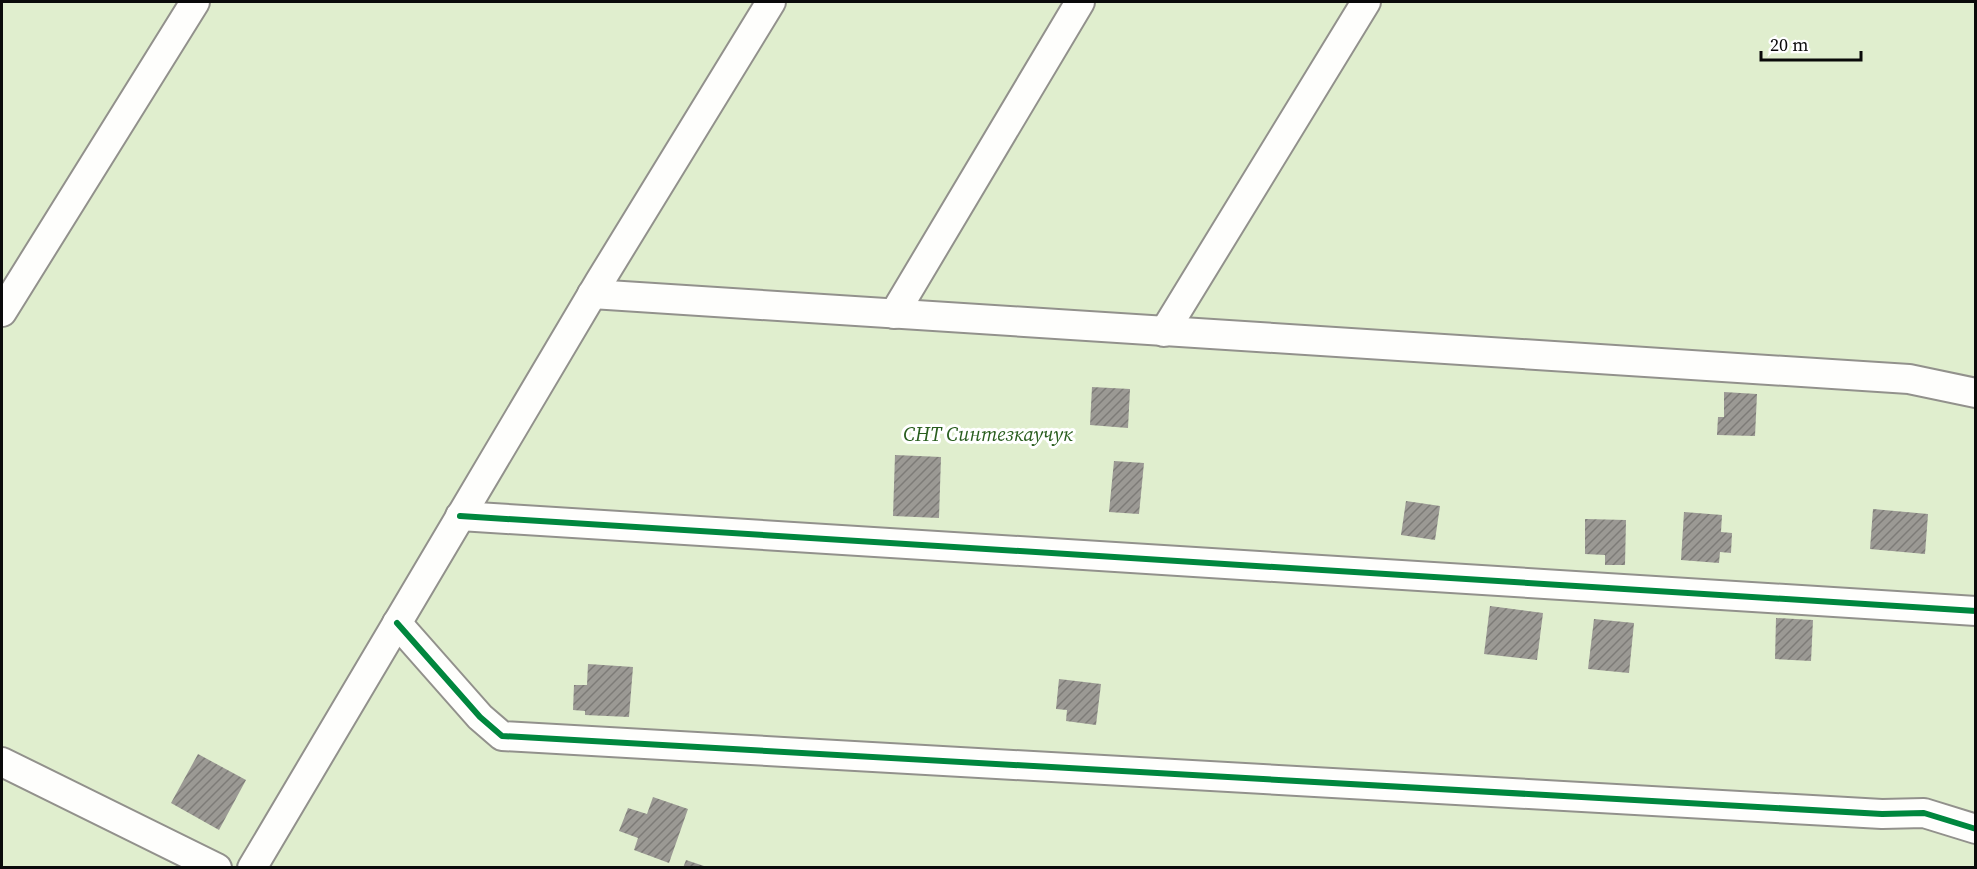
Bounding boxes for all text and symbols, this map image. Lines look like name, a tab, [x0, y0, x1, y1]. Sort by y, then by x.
scale bar	[1761, 24, 1862, 62]
text: 20 m	[1770, 32, 1808, 57]
park label: СНТ Синтезкаучук	[903, 420, 1073, 448]

